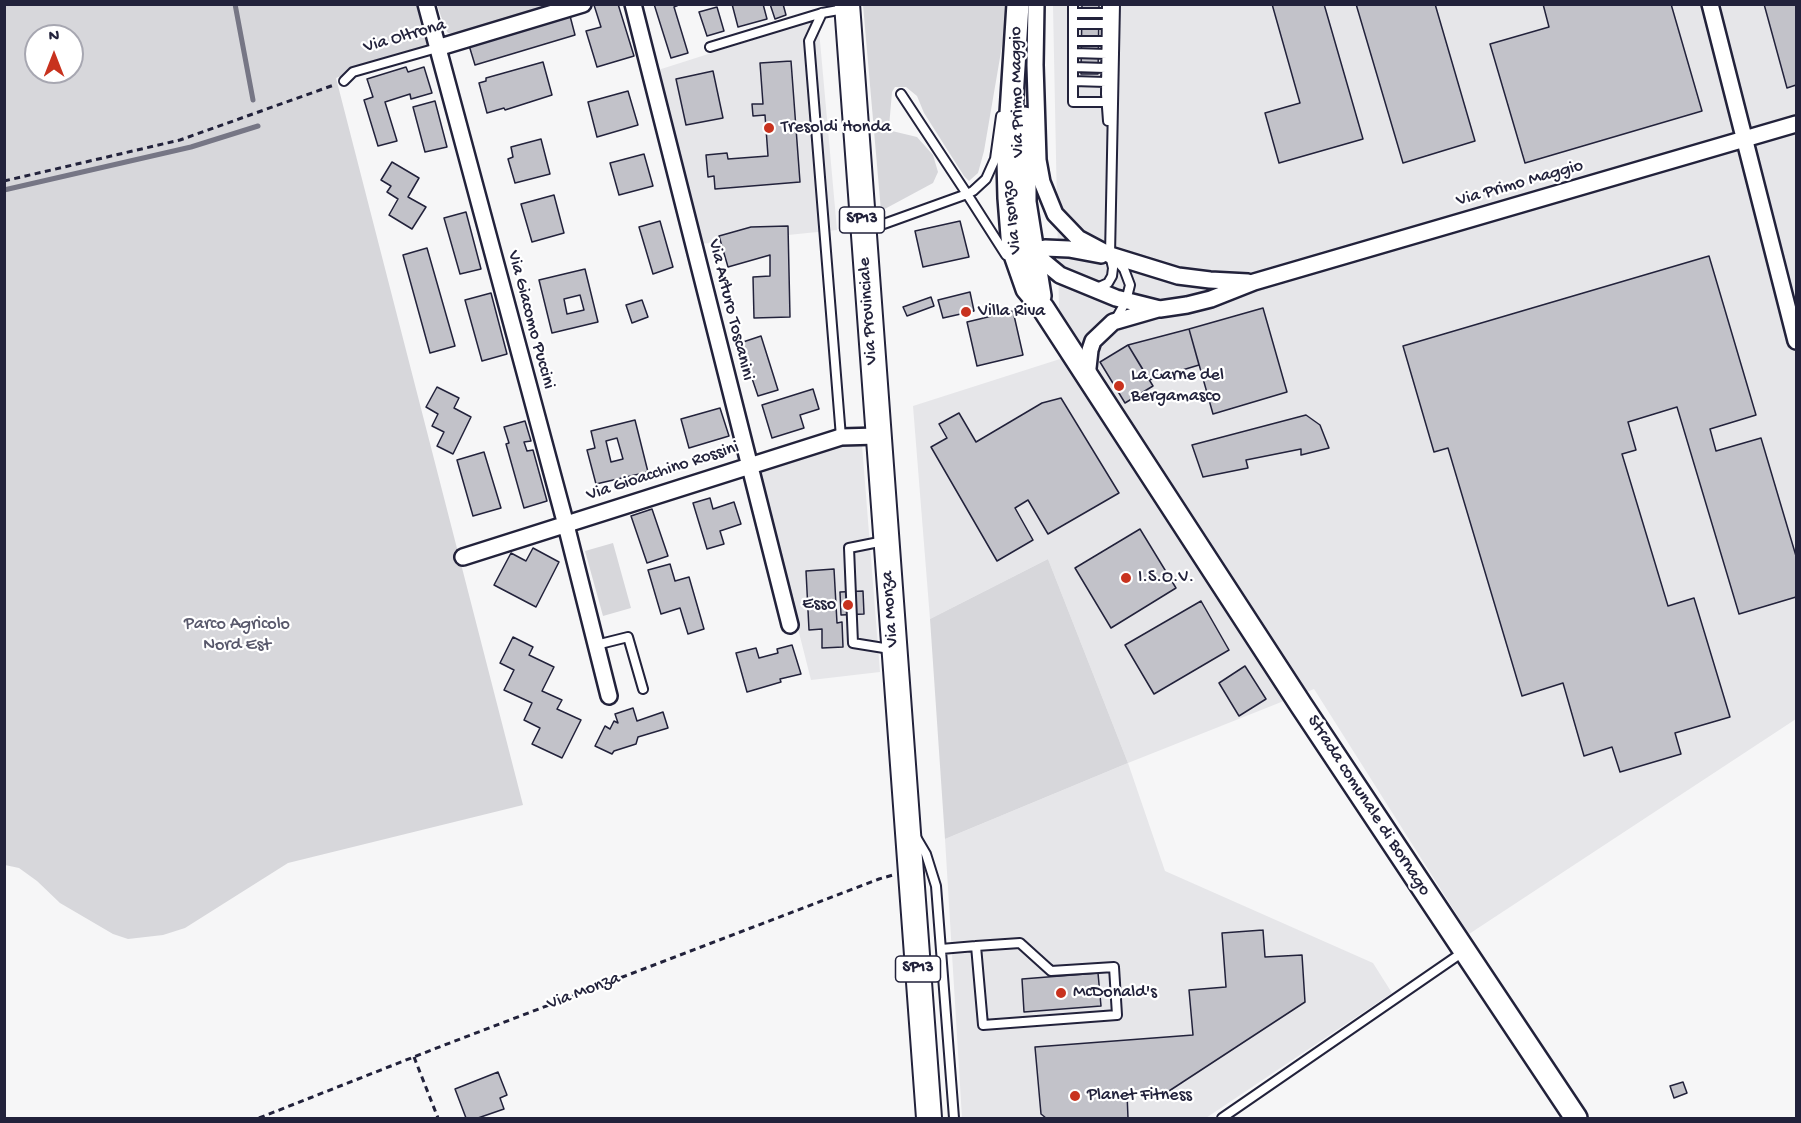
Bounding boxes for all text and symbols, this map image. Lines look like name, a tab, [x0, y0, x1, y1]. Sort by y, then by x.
street label: Via Oltrona	[361, 15, 449, 59]
north arrow	[24, 24, 84, 84]
street label: Via Primo Maggio	[1006, 26, 1030, 158]
text: N	[49, 28, 59, 47]
place label: Tresoldi Honda	[781, 117, 891, 139]
marker: Tresoldi Honda	[762, 121, 776, 135]
street label: Via Primo Maggio	[1454, 156, 1586, 212]
street label: Via Isonzo	[998, 179, 1028, 255]
road number: SP13	[840, 207, 884, 233]
street label: Via Arturo Toscanini	[702, 237, 758, 383]
street label: Via Giacomo Puccini	[501, 249, 559, 391]
street label: Via Provinciale	[854, 257, 884, 365]
place label: Villa Riva	[978, 301, 1045, 323]
marker: Villa Riva	[959, 305, 973, 319]
place label: La Carne del Bergamasco	[1131, 365, 1224, 407]
marker: La Carne del Bergamasco	[1112, 379, 1126, 393]
street label: Via Gioacchino Rossini	[584, 437, 742, 507]
place label: I.S.O.V.	[1138, 567, 1194, 589]
street label: Via Monza	[878, 570, 904, 648]
marker: I.S.O.V.	[1119, 571, 1133, 585]
place label: Esso	[802, 594, 836, 616]
marker: Esso	[841, 598, 855, 612]
park label: Parco Agricolo Nord Est	[184, 614, 290, 656]
street label: Strada comunale di Bornago	[1301, 711, 1435, 901]
road number: SP13	[896, 956, 940, 982]
street label: Via Monza	[544, 968, 624, 1016]
place label: McDonald's	[1073, 982, 1157, 1004]
marker: McDonald's	[1054, 986, 1068, 1000]
place label: Planet Fitness	[1087, 1085, 1192, 1107]
marker: Planet Fitness	[1068, 1089, 1082, 1103]

